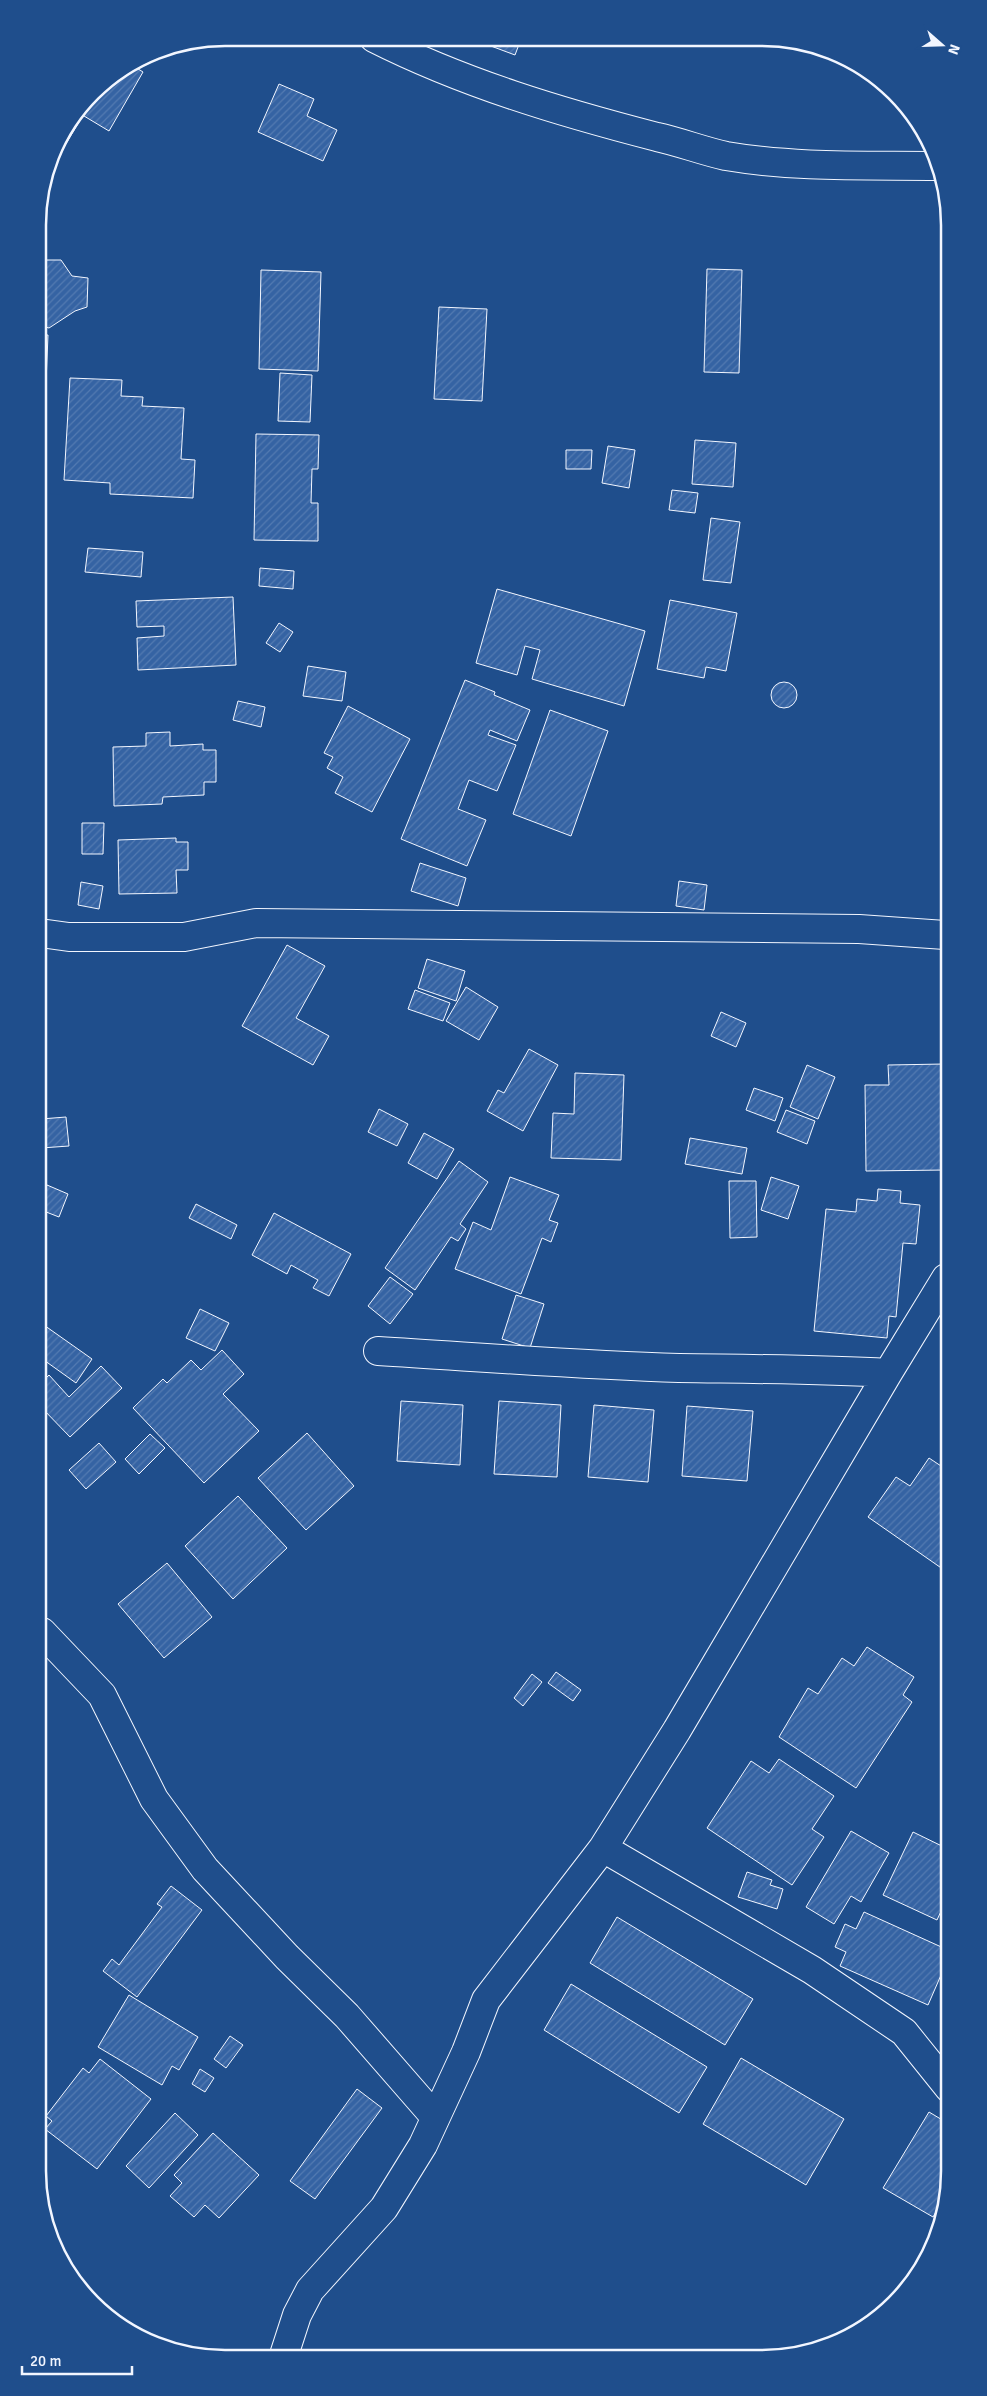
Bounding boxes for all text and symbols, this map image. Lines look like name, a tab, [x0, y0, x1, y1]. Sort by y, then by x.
north arrow	[917, 20, 967, 70]
text: N	[944, 42, 963, 57]
scale bar	[22, 2344, 132, 2376]
text: 20 m	[30, 2352, 61, 2370]

